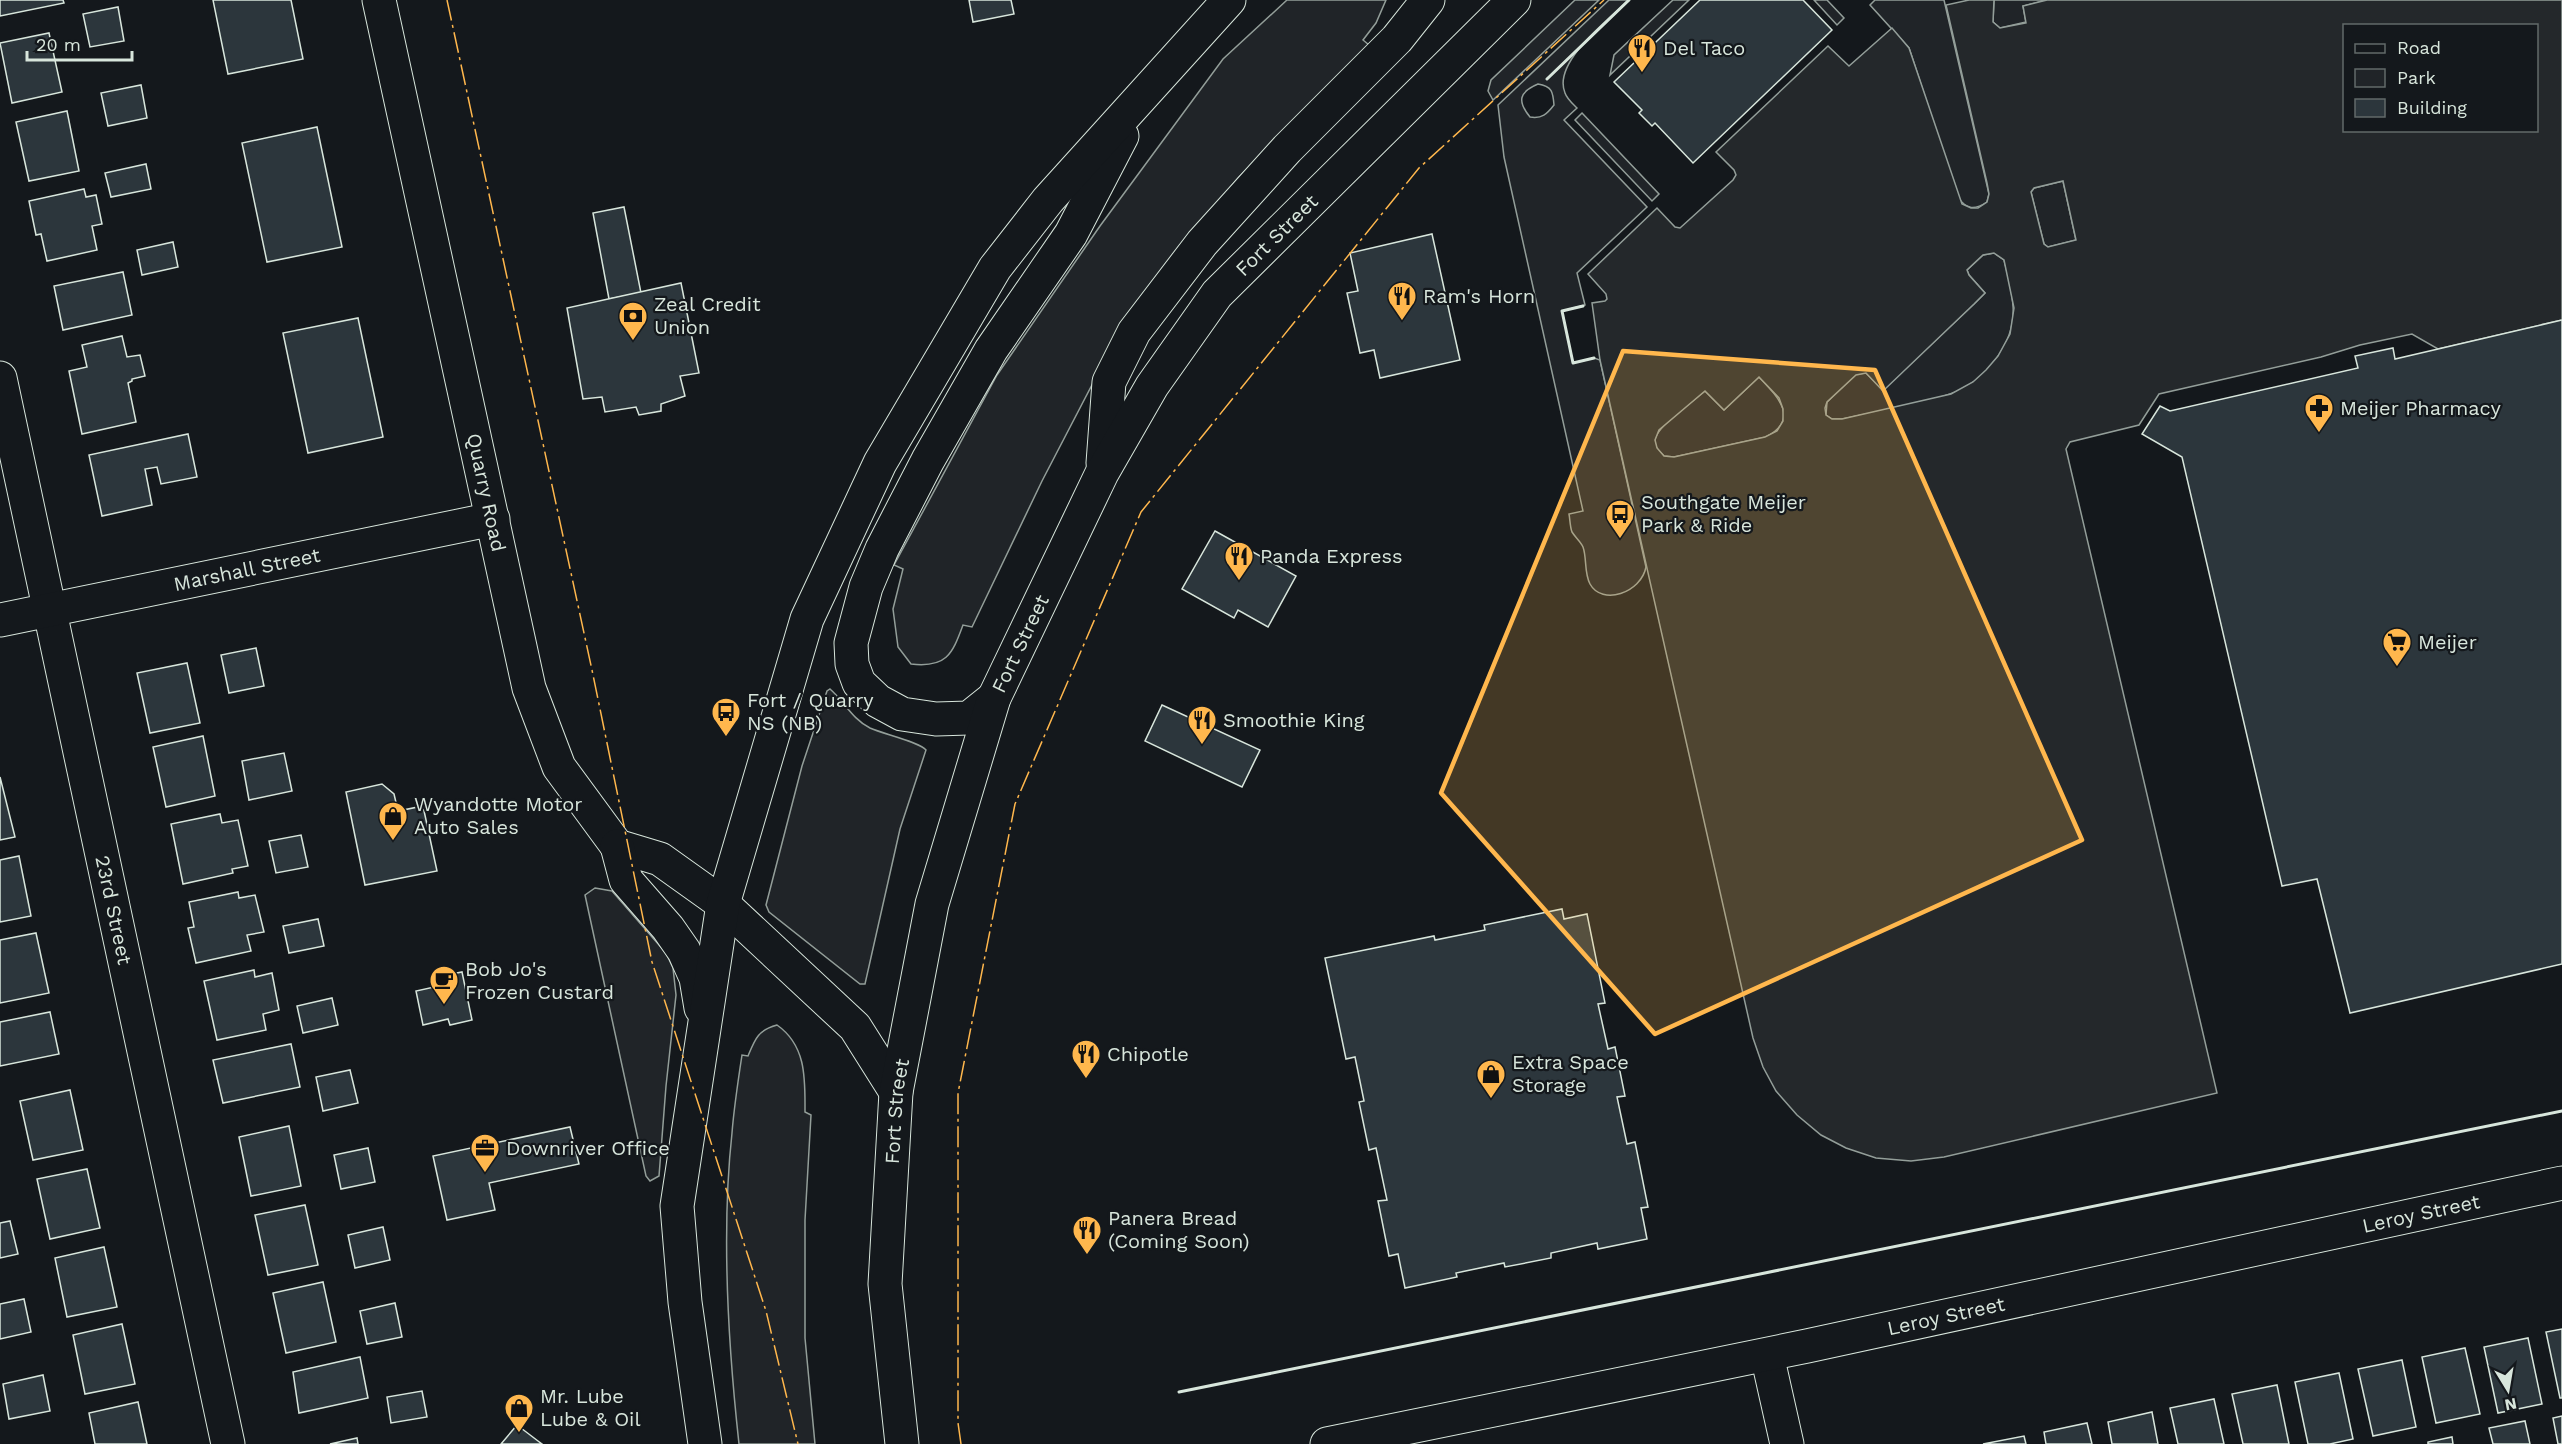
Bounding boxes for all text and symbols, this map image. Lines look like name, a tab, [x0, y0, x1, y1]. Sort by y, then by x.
scale bar	[27, 24, 132, 62]
legend	[2343, 24, 2538, 132]
restaurant icon: Del Taco	[1626, 32, 1658, 74]
text: 20 m	[36, 34, 81, 55]
place label: Del Taco	[1663, 36, 1745, 60]
text: Road	[2397, 37, 2441, 58]
text: Park	[2397, 67, 2436, 88]
text: Building	[2397, 97, 2467, 118]
street label: Fort Street	[1230, 189, 1323, 281]
restaurant icon: Ram's Horn	[1386, 280, 1418, 322]
place label: Ram's Horn	[1423, 284, 1535, 308]
place label: Zeal Credit Union	[654, 292, 761, 339]
bank icon: Zeal Credit Union	[617, 300, 649, 342]
pharmacy icon: Meijer Pharmacy	[2303, 392, 2335, 434]
place label: Meijer Pharmacy	[2340, 396, 2501, 420]
street label: Quarry Road	[462, 431, 511, 554]
place label: Southgate Meijer Park & Ride	[1641, 490, 1806, 537]
bus stop icon: Southgate Meijer Park & Ride	[1604, 498, 1636, 540]
restaurant icon: Panda Express	[1223, 540, 1255, 582]
street label: Marshall Street	[172, 543, 323, 596]
place label: Panda Express	[1260, 544, 1403, 568]
street label: Fort Street	[986, 590, 1054, 697]
supermarket icon: Meijer	[2381, 626, 2413, 668]
place label: Meijer	[2418, 630, 2477, 654]
place label: Fort / Quarry NS (NB)	[747, 688, 874, 735]
bus stop icon: Fort / Quarry NS (NB)	[710, 696, 742, 738]
restaurant icon: Smoothie King	[1186, 704, 1218, 746]
place label: Smoothie King	[1223, 708, 1365, 732]
place label: Wyandotte Motor Auto Sales	[414, 792, 582, 839]
shop icon: Wyandotte Motor Auto Sales	[377, 800, 409, 842]
street label: 23rd Street	[90, 853, 137, 967]
place label: Bob Jo's Frozen Custard	[465, 957, 614, 1004]
cafe icon: Bob Jo's Frozen Custard	[428, 964, 460, 1006]
restaurant icon: Chipotle	[1070, 1038, 1102, 1080]
place label: Chipotle	[1107, 1042, 1189, 1066]
place label: Extra Space Storage	[1512, 1050, 1629, 1097]
street label: Fort Street	[880, 1056, 914, 1165]
shop icon: Extra Space Storage	[1475, 1058, 1507, 1100]
office icon: Downriver Office	[469, 1132, 501, 1174]
place label: Downriver Office	[506, 1136, 670, 1160]
street label: Leroy Street	[2360, 1189, 2483, 1238]
place label: Panera Bread (Coming Soon)	[1108, 1206, 1250, 1253]
restaurant icon: Panera Bread (Coming Soon)	[1071, 1214, 1103, 1256]
street label: Leroy Street	[1885, 1292, 2008, 1340]
north arrow	[2478, 1360, 2538, 1420]
place label: Mr. Lube Lube & Oil	[540, 1384, 641, 1431]
shop icon: Mr. Lube Lube & Oil	[503, 1392, 535, 1434]
text: N	[2503, 1394, 2518, 1415]

